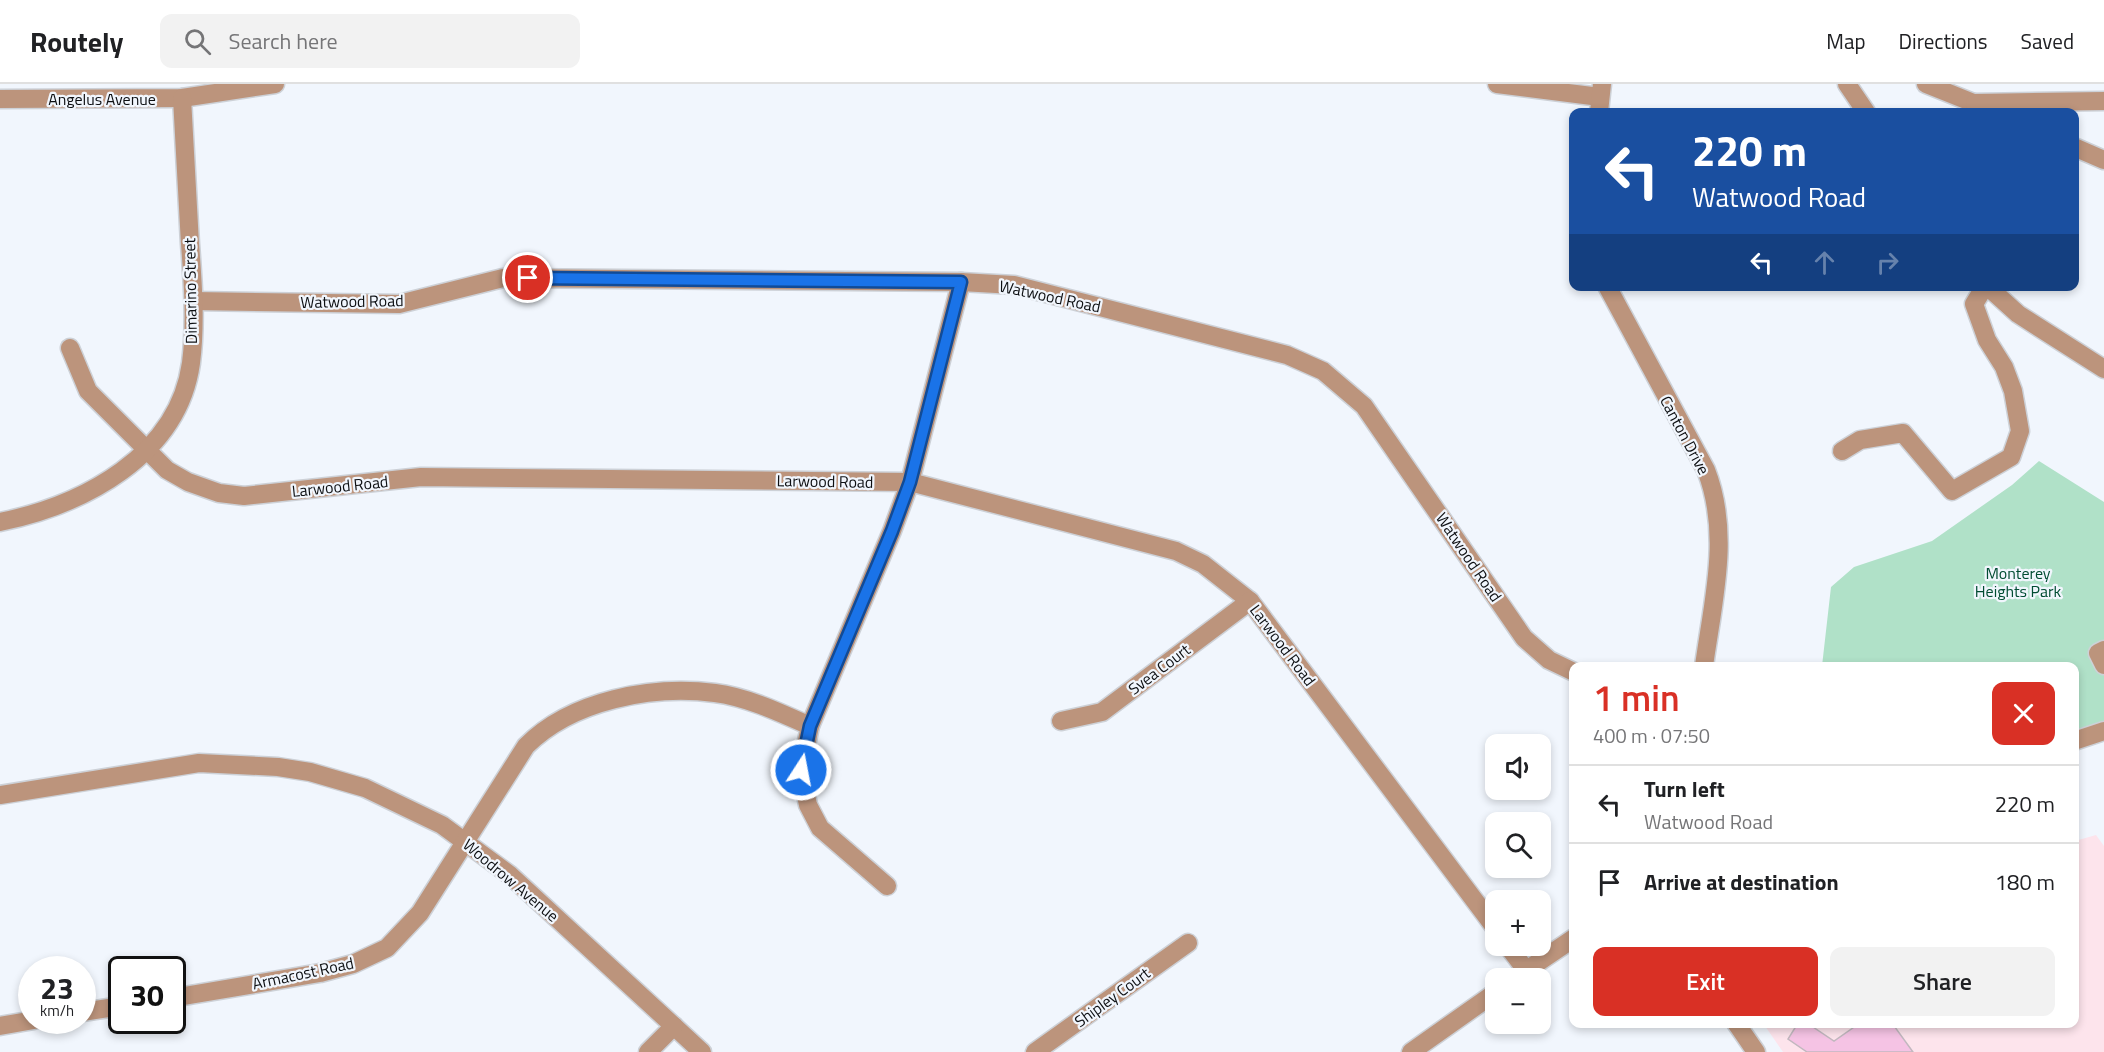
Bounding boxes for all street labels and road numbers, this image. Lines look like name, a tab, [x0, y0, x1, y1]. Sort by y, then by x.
street label: Angelus Avenue	[48, 87, 156, 111]
street label: Dimarino Street	[177, 237, 203, 344]
street label: Watwood Road	[997, 274, 1103, 318]
street label: Watwood Road	[300, 288, 404, 314]
street label: Canton Drive	[1654, 391, 1716, 479]
street label: Larwood Road	[776, 468, 874, 494]
street label: Larwood Road	[291, 469, 389, 503]
street label: Watwood Road	[1430, 508, 1508, 606]
street label: Larwood Road	[1244, 599, 1322, 691]
street label: Svea Court	[1123, 637, 1195, 700]
street label: Woodrow Avenue	[458, 833, 564, 927]
street label: Armacost Road	[250, 951, 356, 995]
street label: Shipley Court	[1069, 961, 1155, 1033]

